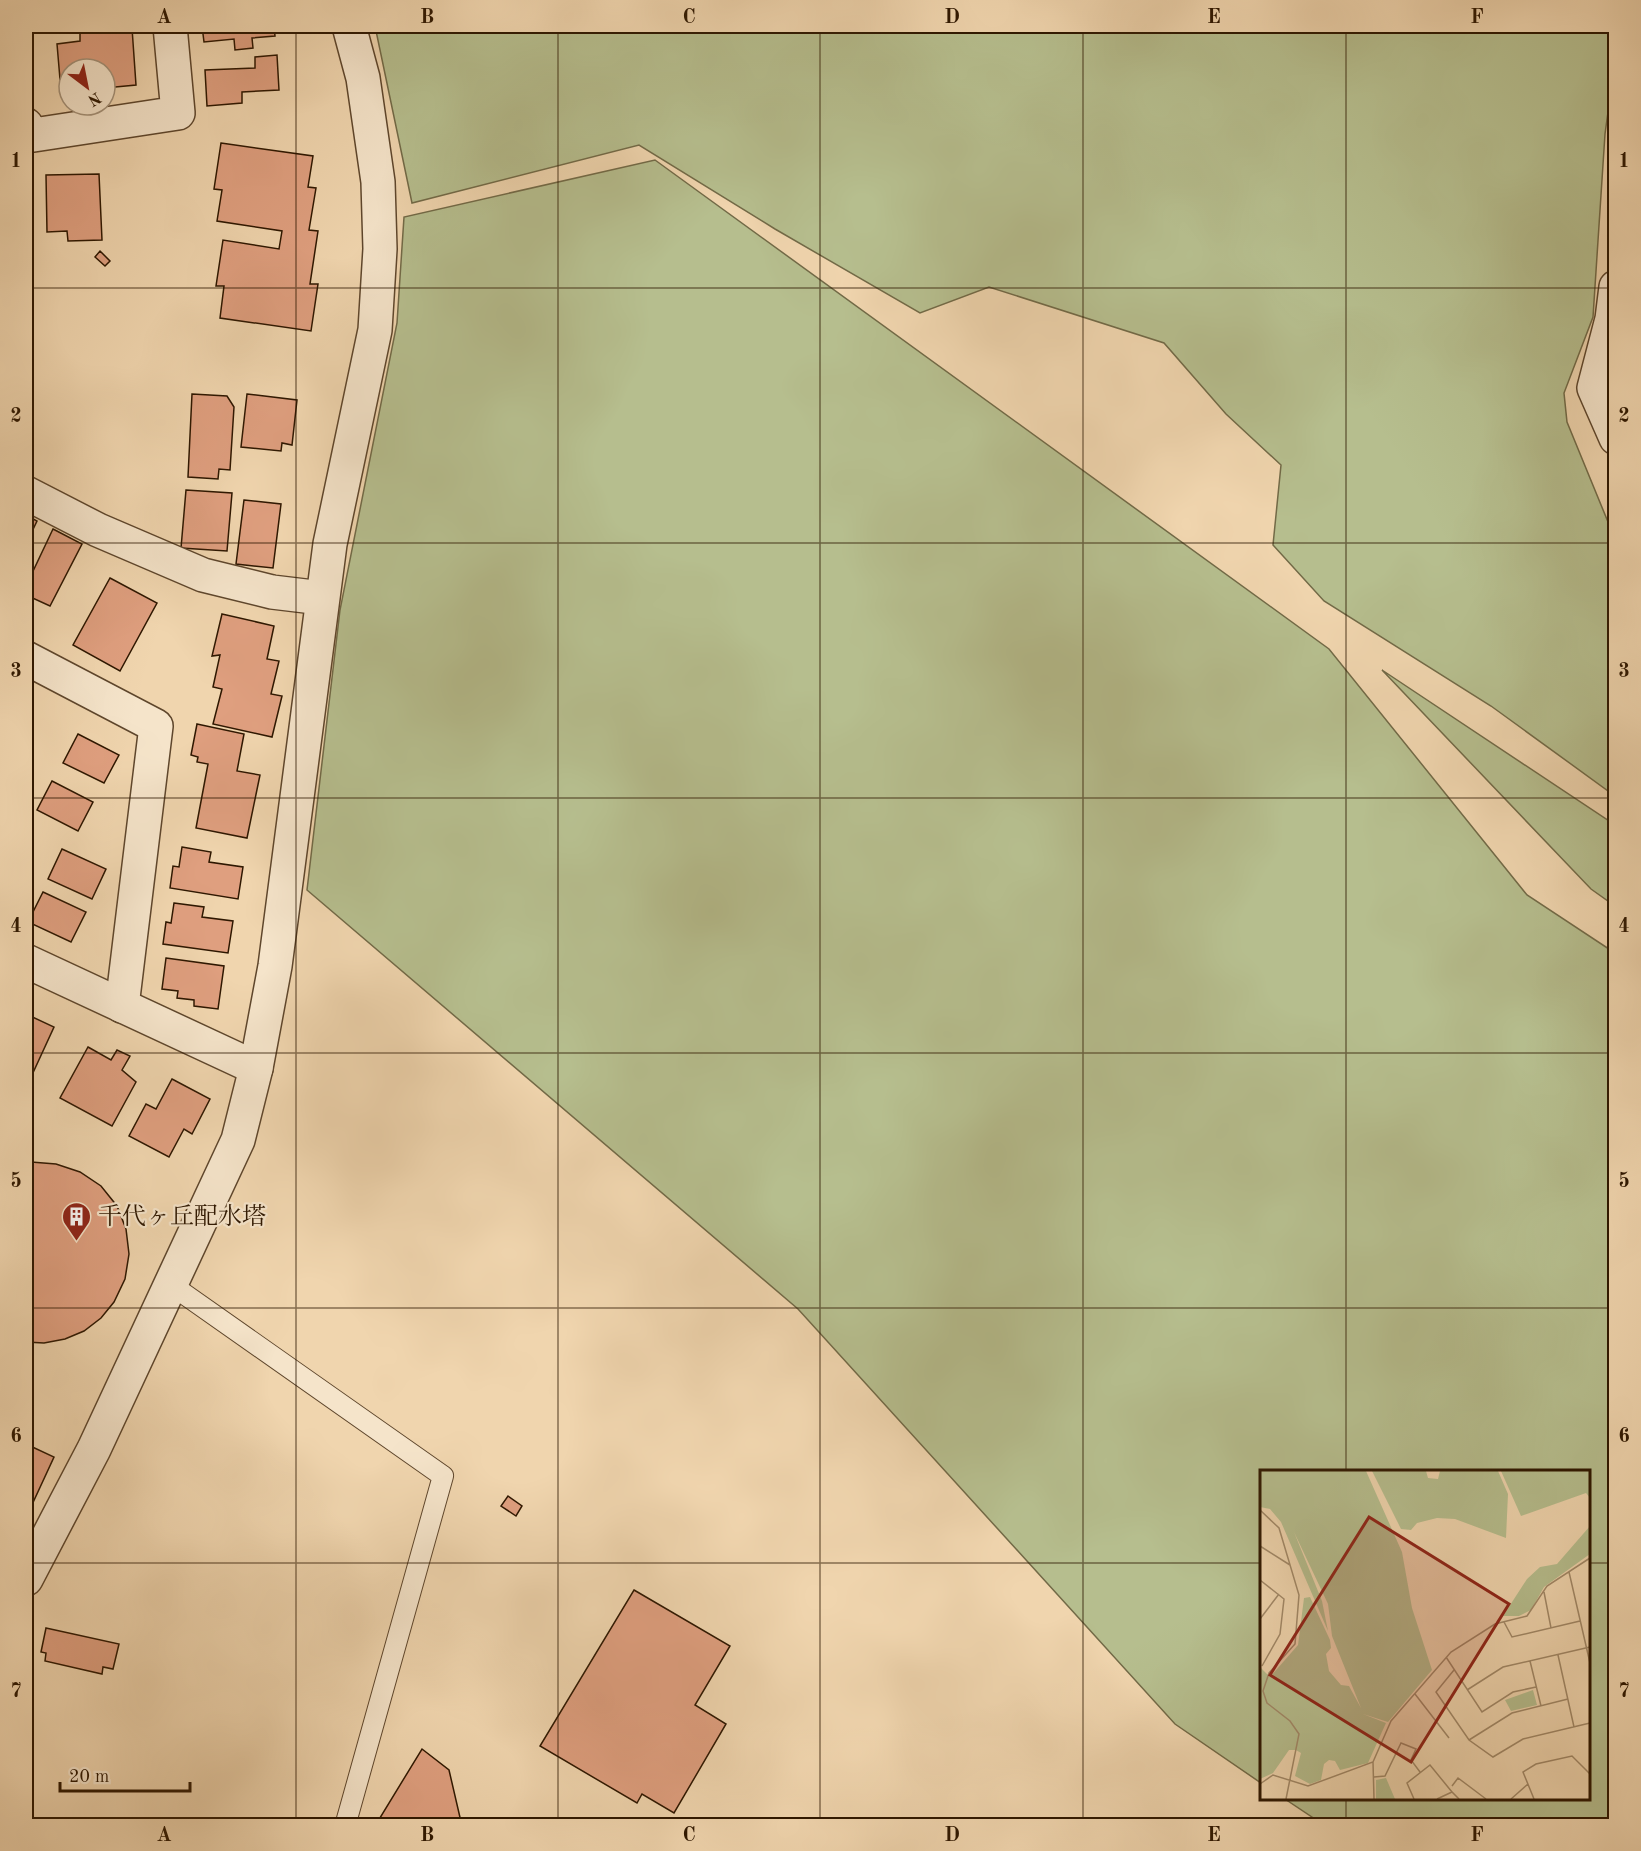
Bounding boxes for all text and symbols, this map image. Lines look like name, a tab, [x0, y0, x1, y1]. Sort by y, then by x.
text: A	[156, 8, 172, 28]
text: B	[420, 8, 434, 28]
text: C	[682, 8, 696, 28]
text: D	[944, 8, 960, 28]
text: E	[1207, 8, 1221, 28]
text: F	[1470, 8, 1484, 28]
north arrow	[57, 57, 117, 117]
text: N	[84, 88, 103, 108]
text: 1	[10, 152, 22, 172]
text: 1	[1618, 152, 1630, 172]
text: 2	[10, 407, 22, 427]
text: 2	[1618, 407, 1630, 427]
text: 3	[10, 662, 22, 682]
text: 3	[1618, 662, 1630, 682]
text: 4	[10, 917, 22, 937]
text: 4	[1618, 917, 1630, 937]
text: 5	[10, 1171, 22, 1192]
text: 5	[1618, 1171, 1630, 1192]
building icon: 千代ヶ丘配水塔	[61, 1200, 93, 1242]
place label: 千代ヶ丘配水塔	[98, 1203, 266, 1230]
text: 6	[10, 1427, 22, 1447]
text: 6	[1618, 1427, 1630, 1447]
inset map	[1260, 1470, 1590, 1800]
text: 7	[10, 1682, 22, 1702]
text: 7	[1618, 1682, 1630, 1702]
scale bar	[60, 1755, 190, 1793]
text: 20 m	[69, 1768, 109, 1786]
text: A	[156, 1826, 172, 1846]
text: B	[420, 1826, 434, 1846]
text: C	[682, 1826, 696, 1846]
text: D	[944, 1826, 960, 1846]
text: E	[1207, 1826, 1221, 1846]
text: F	[1470, 1826, 1484, 1846]

